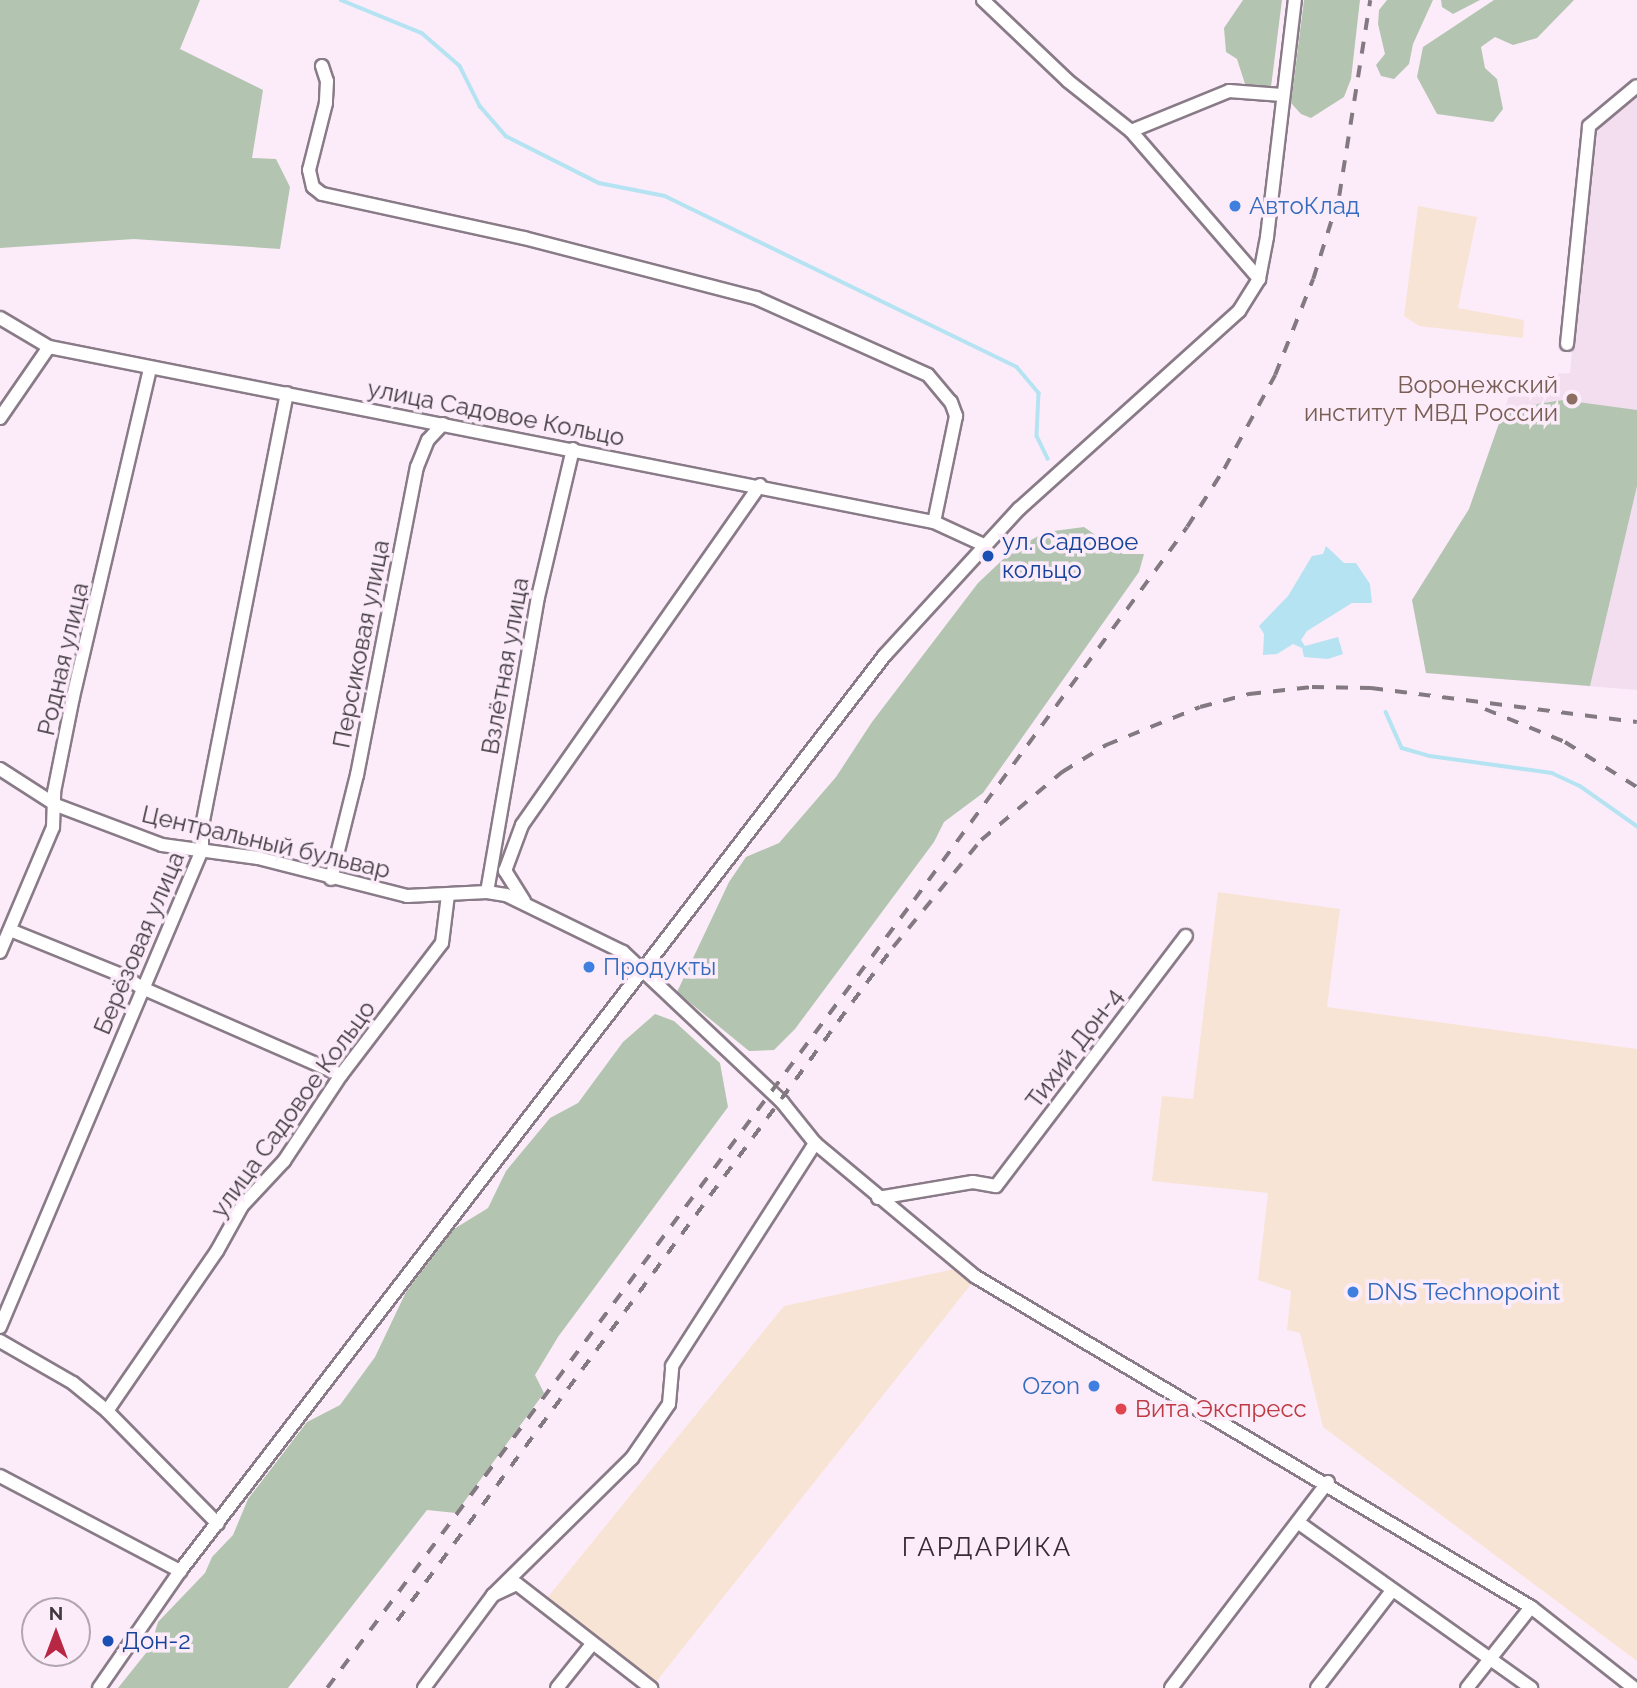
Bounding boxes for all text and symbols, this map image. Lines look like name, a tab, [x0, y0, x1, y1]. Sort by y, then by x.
place label: АвтоКлад	[1249, 192, 1360, 220]
marker: АвтоКлад	[1227, 198, 1243, 214]
place label: Воронежский институт МВД России	[1304, 371, 1558, 427]
street label: улица Садовое Кольцо	[365, 374, 627, 452]
marker: Воронежский институт МВД России	[1564, 391, 1580, 407]
place label: ул. Садовое кольцо	[1002, 528, 1138, 584]
street label: Персиковая улица	[327, 537, 395, 751]
marker: ул. Садовое кольцо	[980, 548, 996, 564]
street label: Взлётная улица	[475, 575, 535, 757]
street label: Родная улица	[31, 579, 95, 739]
street label: Центральный бульвар	[139, 799, 393, 885]
street label: Берёзовая улица	[87, 847, 191, 1039]
place label: Продукты	[603, 953, 716, 981]
marker: Продукты	[581, 959, 597, 975]
street label: Тихий Дон-4	[1020, 982, 1128, 1114]
street label: улица Садовое Кольцо	[205, 995, 381, 1223]
place label: DNS Technopoint	[1367, 1278, 1561, 1306]
marker: DNS Technopoint	[1345, 1284, 1361, 1300]
place label: Ozon	[1022, 1372, 1080, 1400]
marker: Ozon	[1086, 1378, 1102, 1394]
place label: Вита Экспресс	[1135, 1395, 1307, 1423]
marker: Вита Экспресс	[1113, 1401, 1129, 1417]
district label: ГАРДАРИКА	[903, 1532, 1071, 1564]
north arrow	[21, 1597, 91, 1667]
text: N	[49, 1602, 63, 1624]
place label: Дон-2	[122, 1627, 191, 1655]
marker: Дон-2	[100, 1633, 116, 1649]

